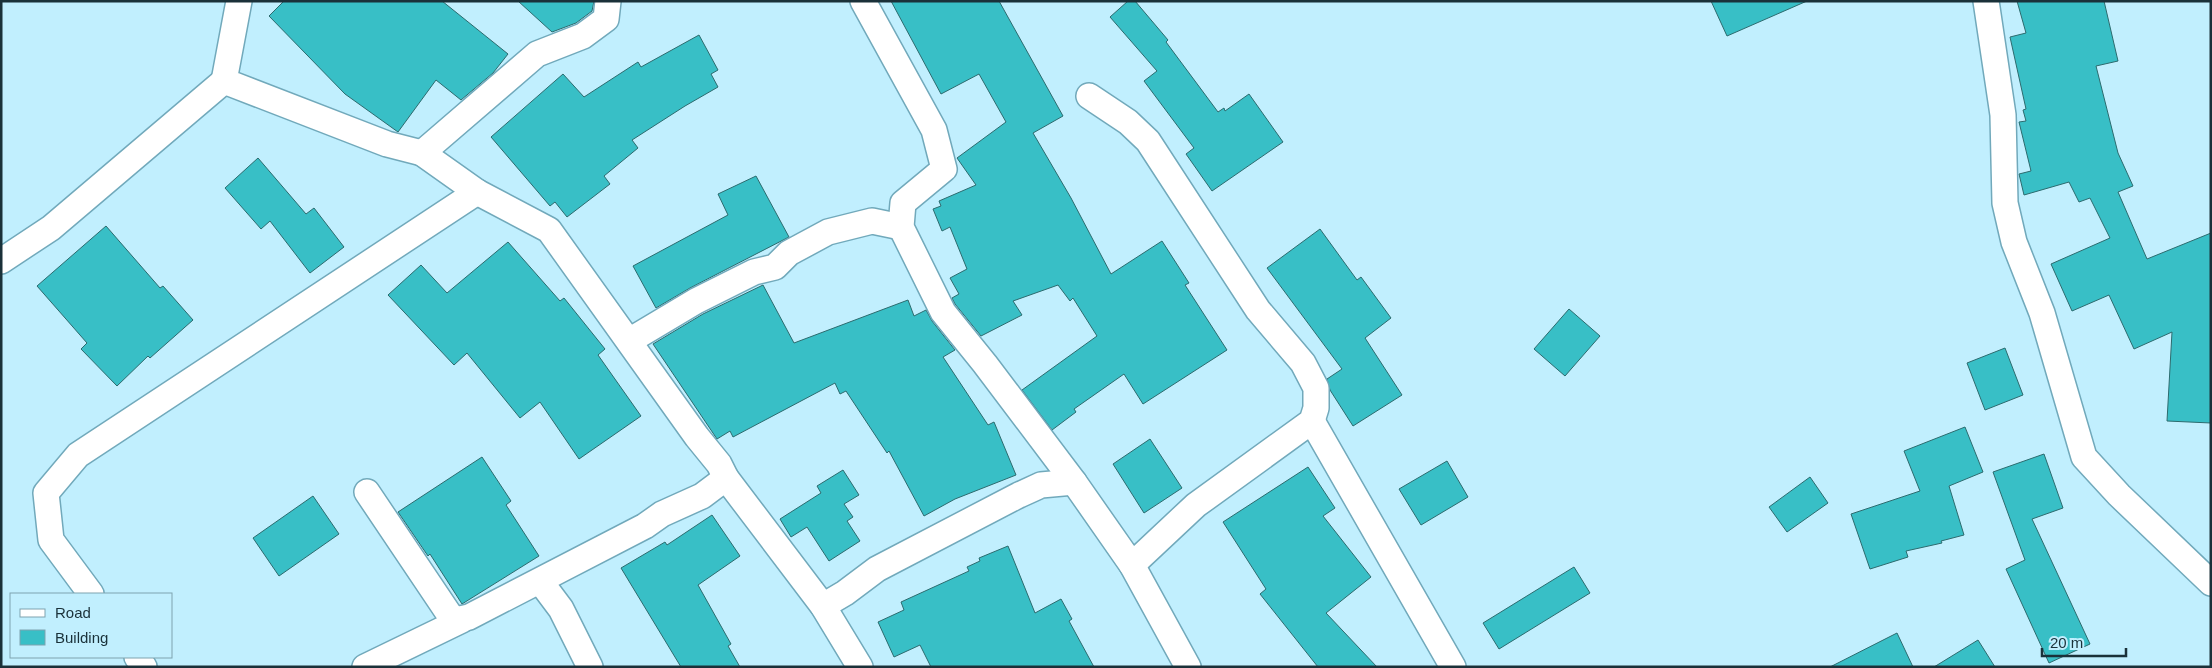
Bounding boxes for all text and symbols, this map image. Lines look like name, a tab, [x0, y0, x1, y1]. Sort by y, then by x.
legend	[10, 593, 172, 658]
text: Road	[55, 604, 91, 621]
scale bar	[2042, 626, 2126, 658]
text: Building	[55, 629, 108, 646]
text: 20 m	[2050, 634, 2083, 651]

